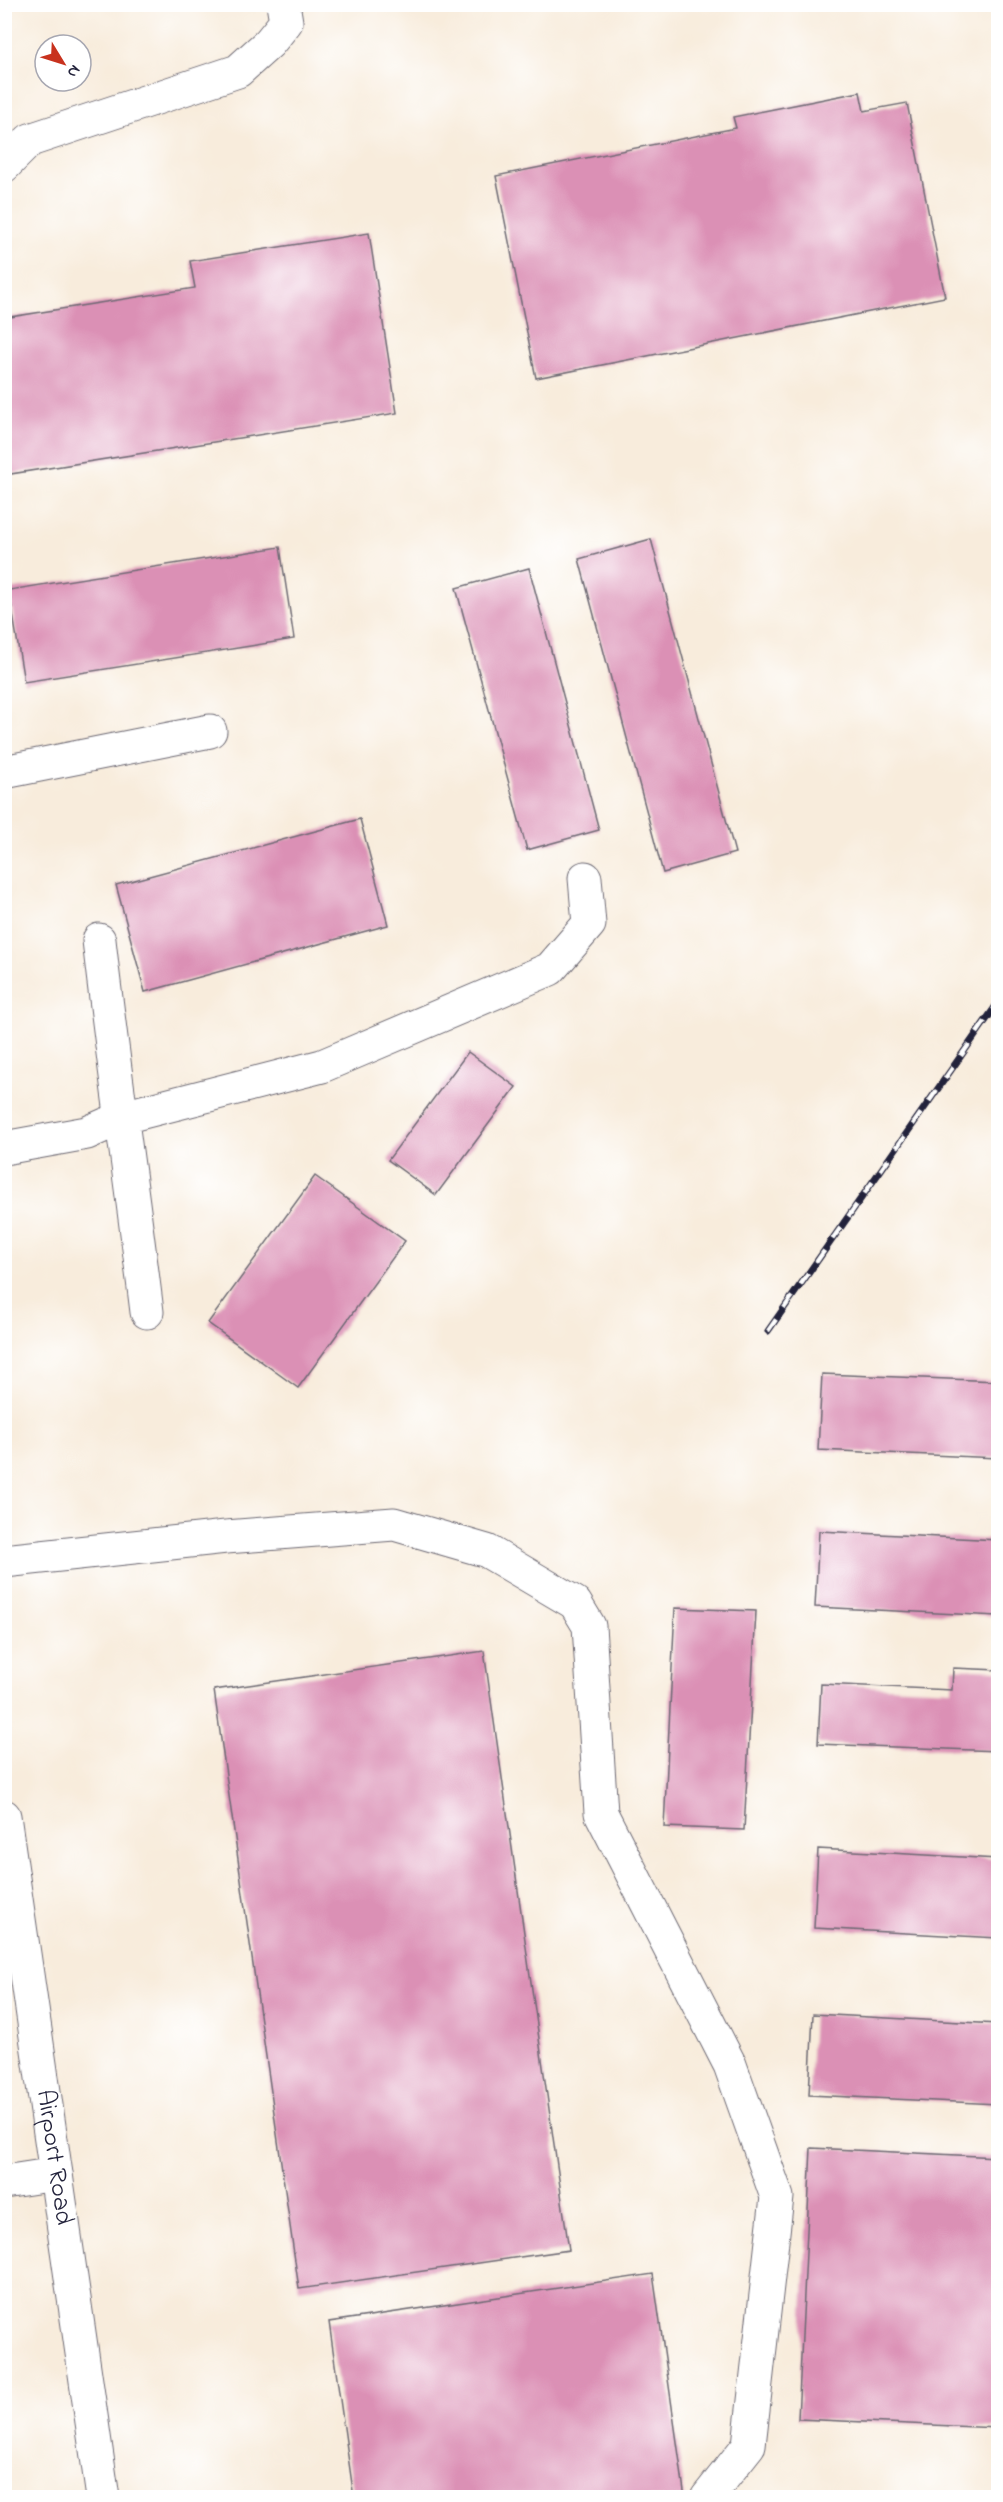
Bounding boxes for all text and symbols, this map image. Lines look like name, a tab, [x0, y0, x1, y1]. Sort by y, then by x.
north arrow	[33, 33, 93, 93]
text: N	[60, 59, 86, 83]
street label: Airport Road	[25, 2087, 82, 2228]

